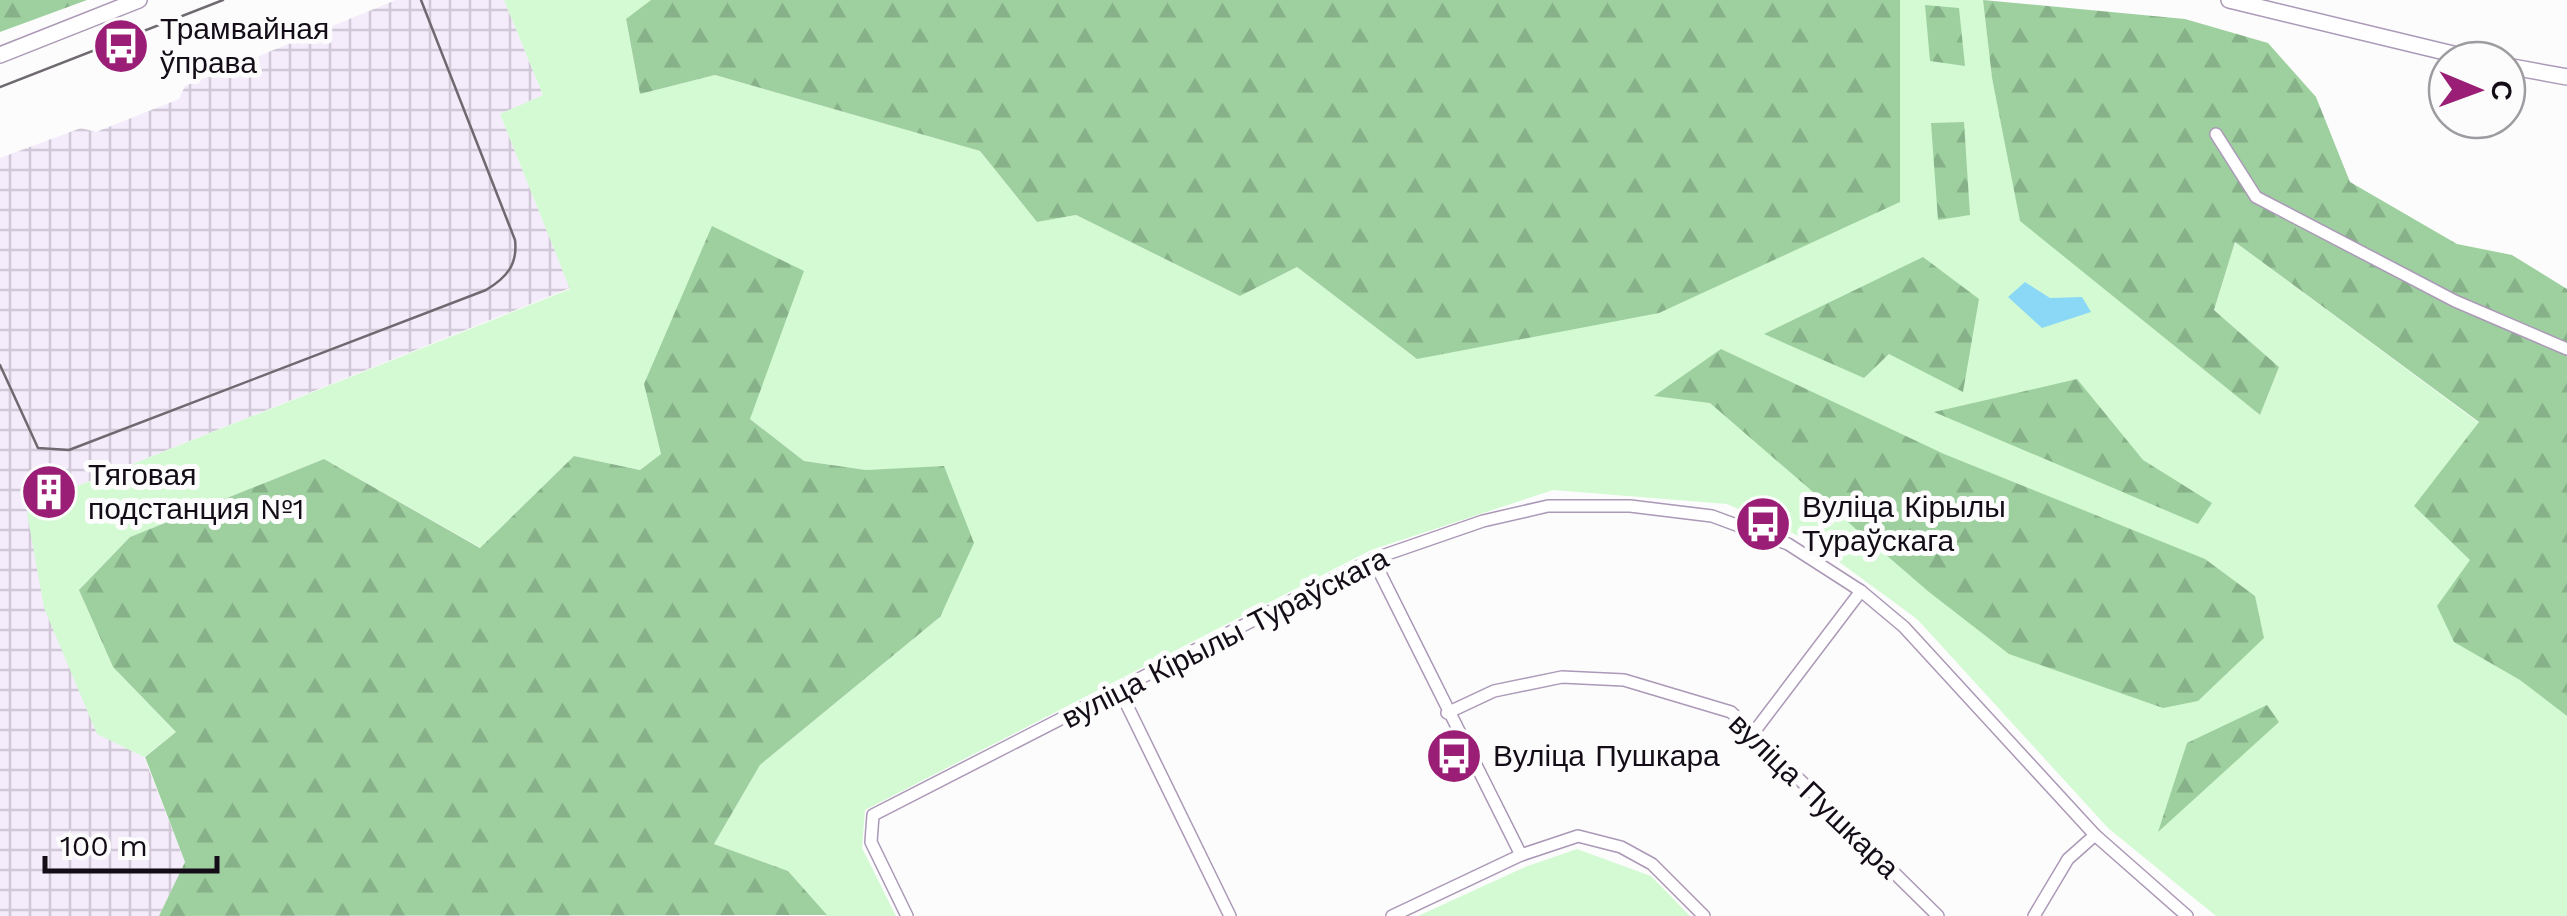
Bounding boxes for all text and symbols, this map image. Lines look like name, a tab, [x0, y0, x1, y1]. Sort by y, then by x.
place label: Трамвайная ўправа	[160, 11, 329, 80]
bus stop icon: Трамвайная ўправа	[91, 16, 151, 76]
north arrow	[2427, 40, 2527, 140]
text: С	[2485, 80, 2518, 101]
place label: Тяговая подстанция №1	[88, 457, 304, 526]
building icon: Тяговая подстанция №1	[19, 462, 79, 522]
place label: Вуліца Кірылы Тураўскага	[1802, 489, 2006, 558]
bus stop icon: Вуліца Кірылы Тураўскага	[1733, 494, 1793, 554]
street label: вуліца Кірылы Тураўскага	[1056, 540, 1394, 735]
street label: вуліца Пушкара	[1722, 706, 1907, 886]
bus stop icon: Вуліца Пушкара	[1424, 726, 1484, 786]
place label: Вуліца Пушкара	[1493, 738, 1720, 773]
scale bar	[45, 811, 218, 873]
text: 100 m	[60, 828, 148, 863]

